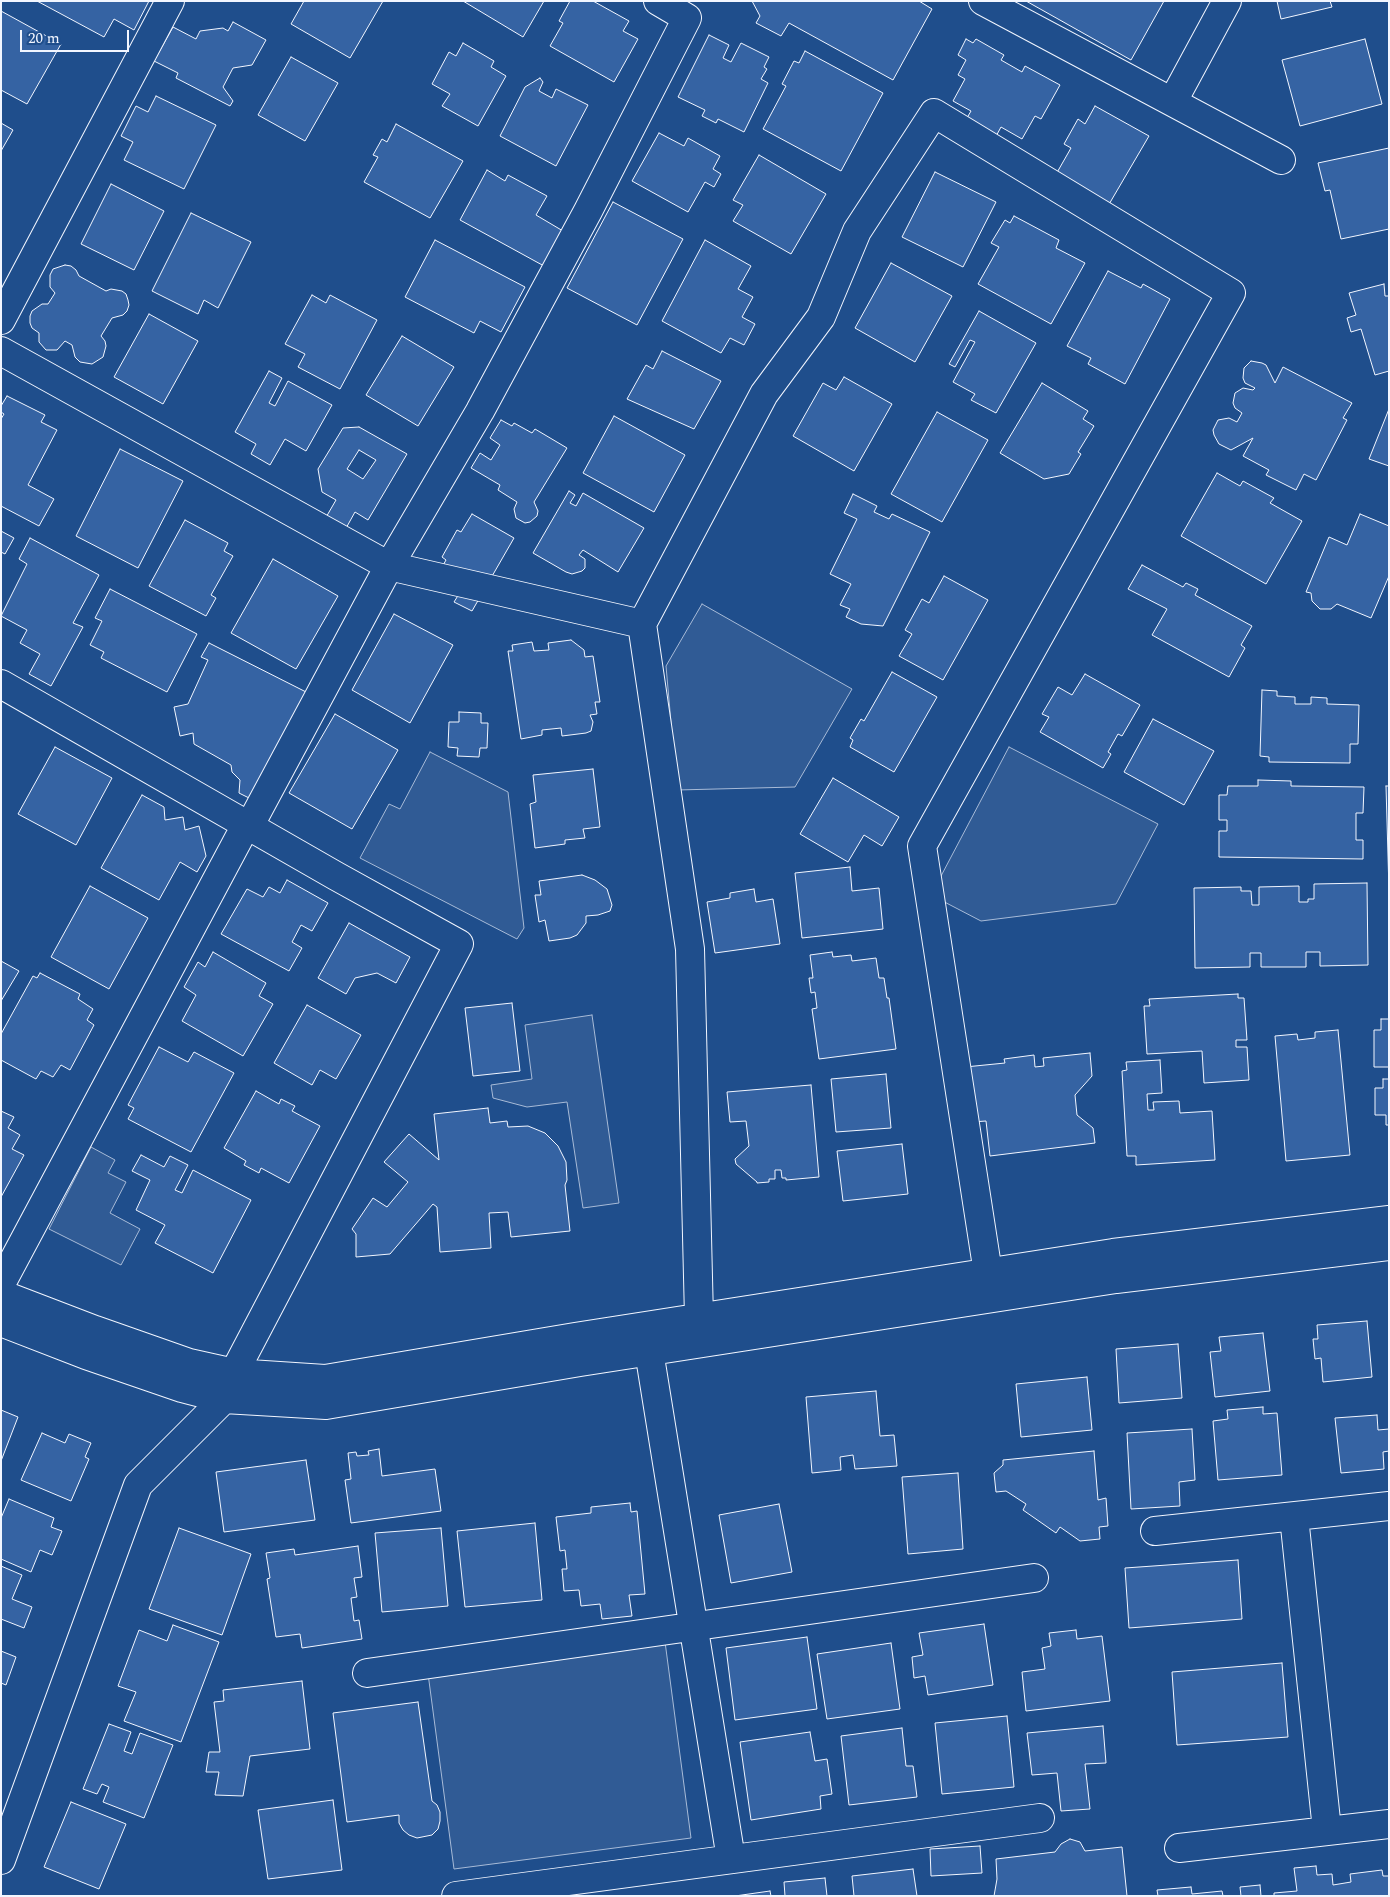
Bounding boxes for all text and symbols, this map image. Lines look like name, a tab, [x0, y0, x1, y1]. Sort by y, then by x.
scale bar	[22, 20, 131, 52]
text: 20 m	[28, 27, 60, 50]

